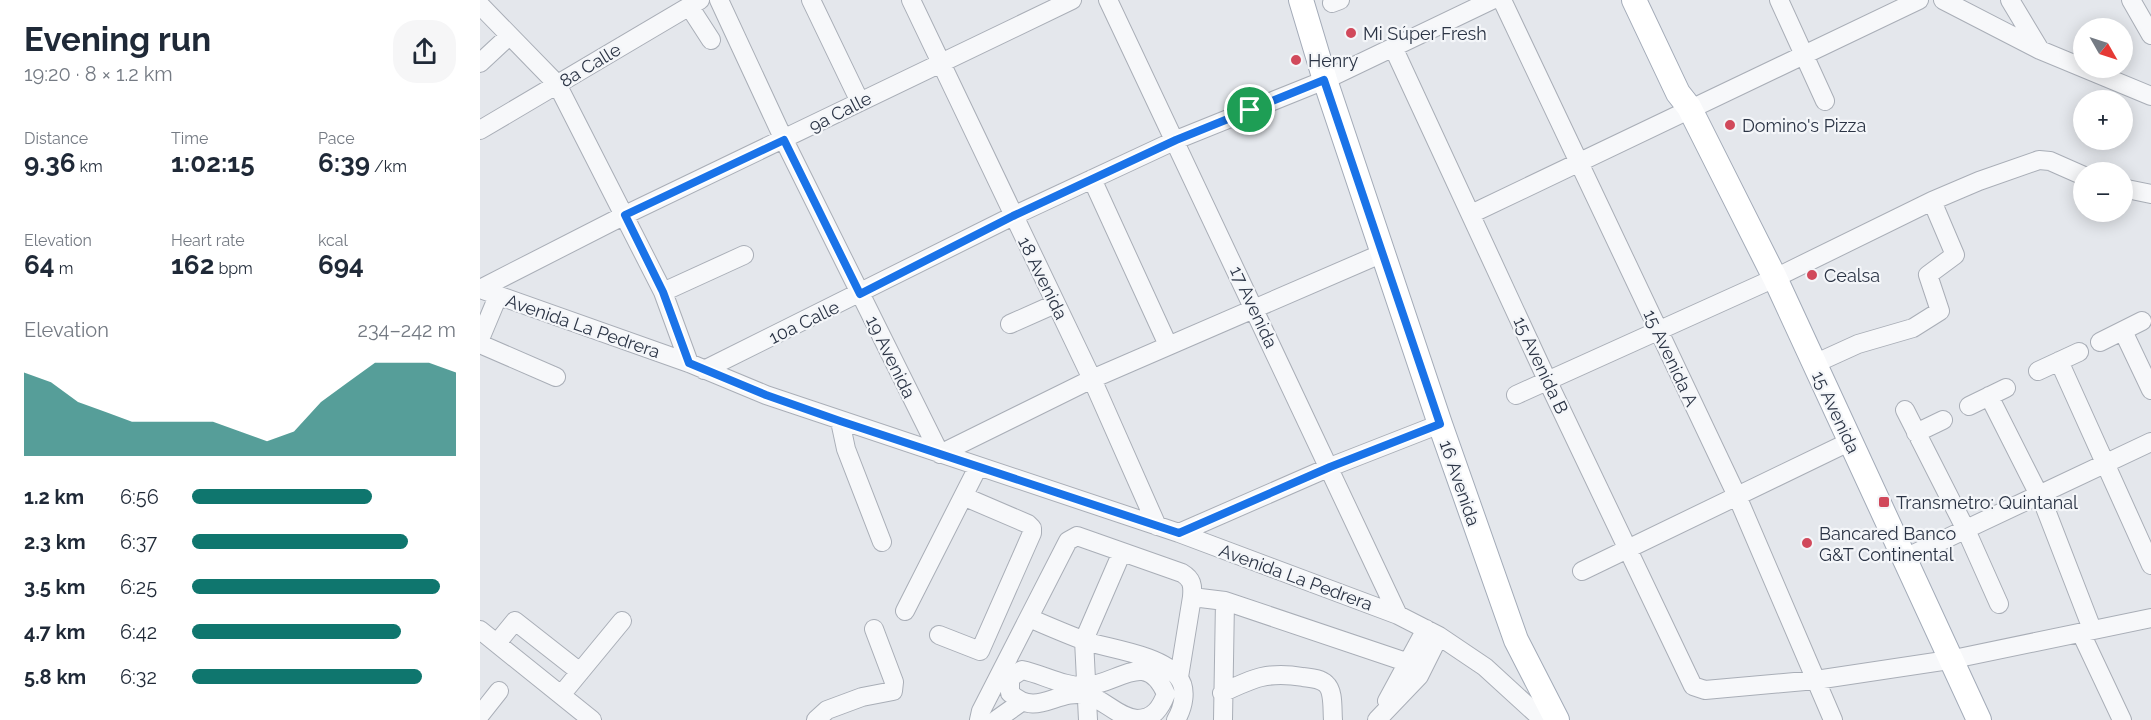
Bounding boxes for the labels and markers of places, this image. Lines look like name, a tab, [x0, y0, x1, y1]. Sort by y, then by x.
place label: Mi Súper Fresh	[1363, 23, 1487, 44]
marker: Mi Súper Fresh	[1344, 26, 1358, 40]
place label: Henry	[1308, 50, 1359, 71]
marker: Henry	[1289, 53, 1303, 67]
pin	[1224, 84, 1275, 135]
place label: Domino's Pizza	[1742, 115, 1866, 136]
marker: Domino's Pizza	[1723, 118, 1737, 132]
place label: Cealsa	[1824, 265, 1880, 286]
marker: Cealsa	[1805, 268, 1819, 282]
place label: Transmetro: Quintanal	[1896, 492, 2078, 513]
marker: Transmetro: Quintanal	[1877, 495, 1891, 509]
place label: Bancared Banco G&T Continental	[1819, 523, 1956, 565]
marker: Bancared Banco G&T Continental	[1800, 536, 1814, 550]

